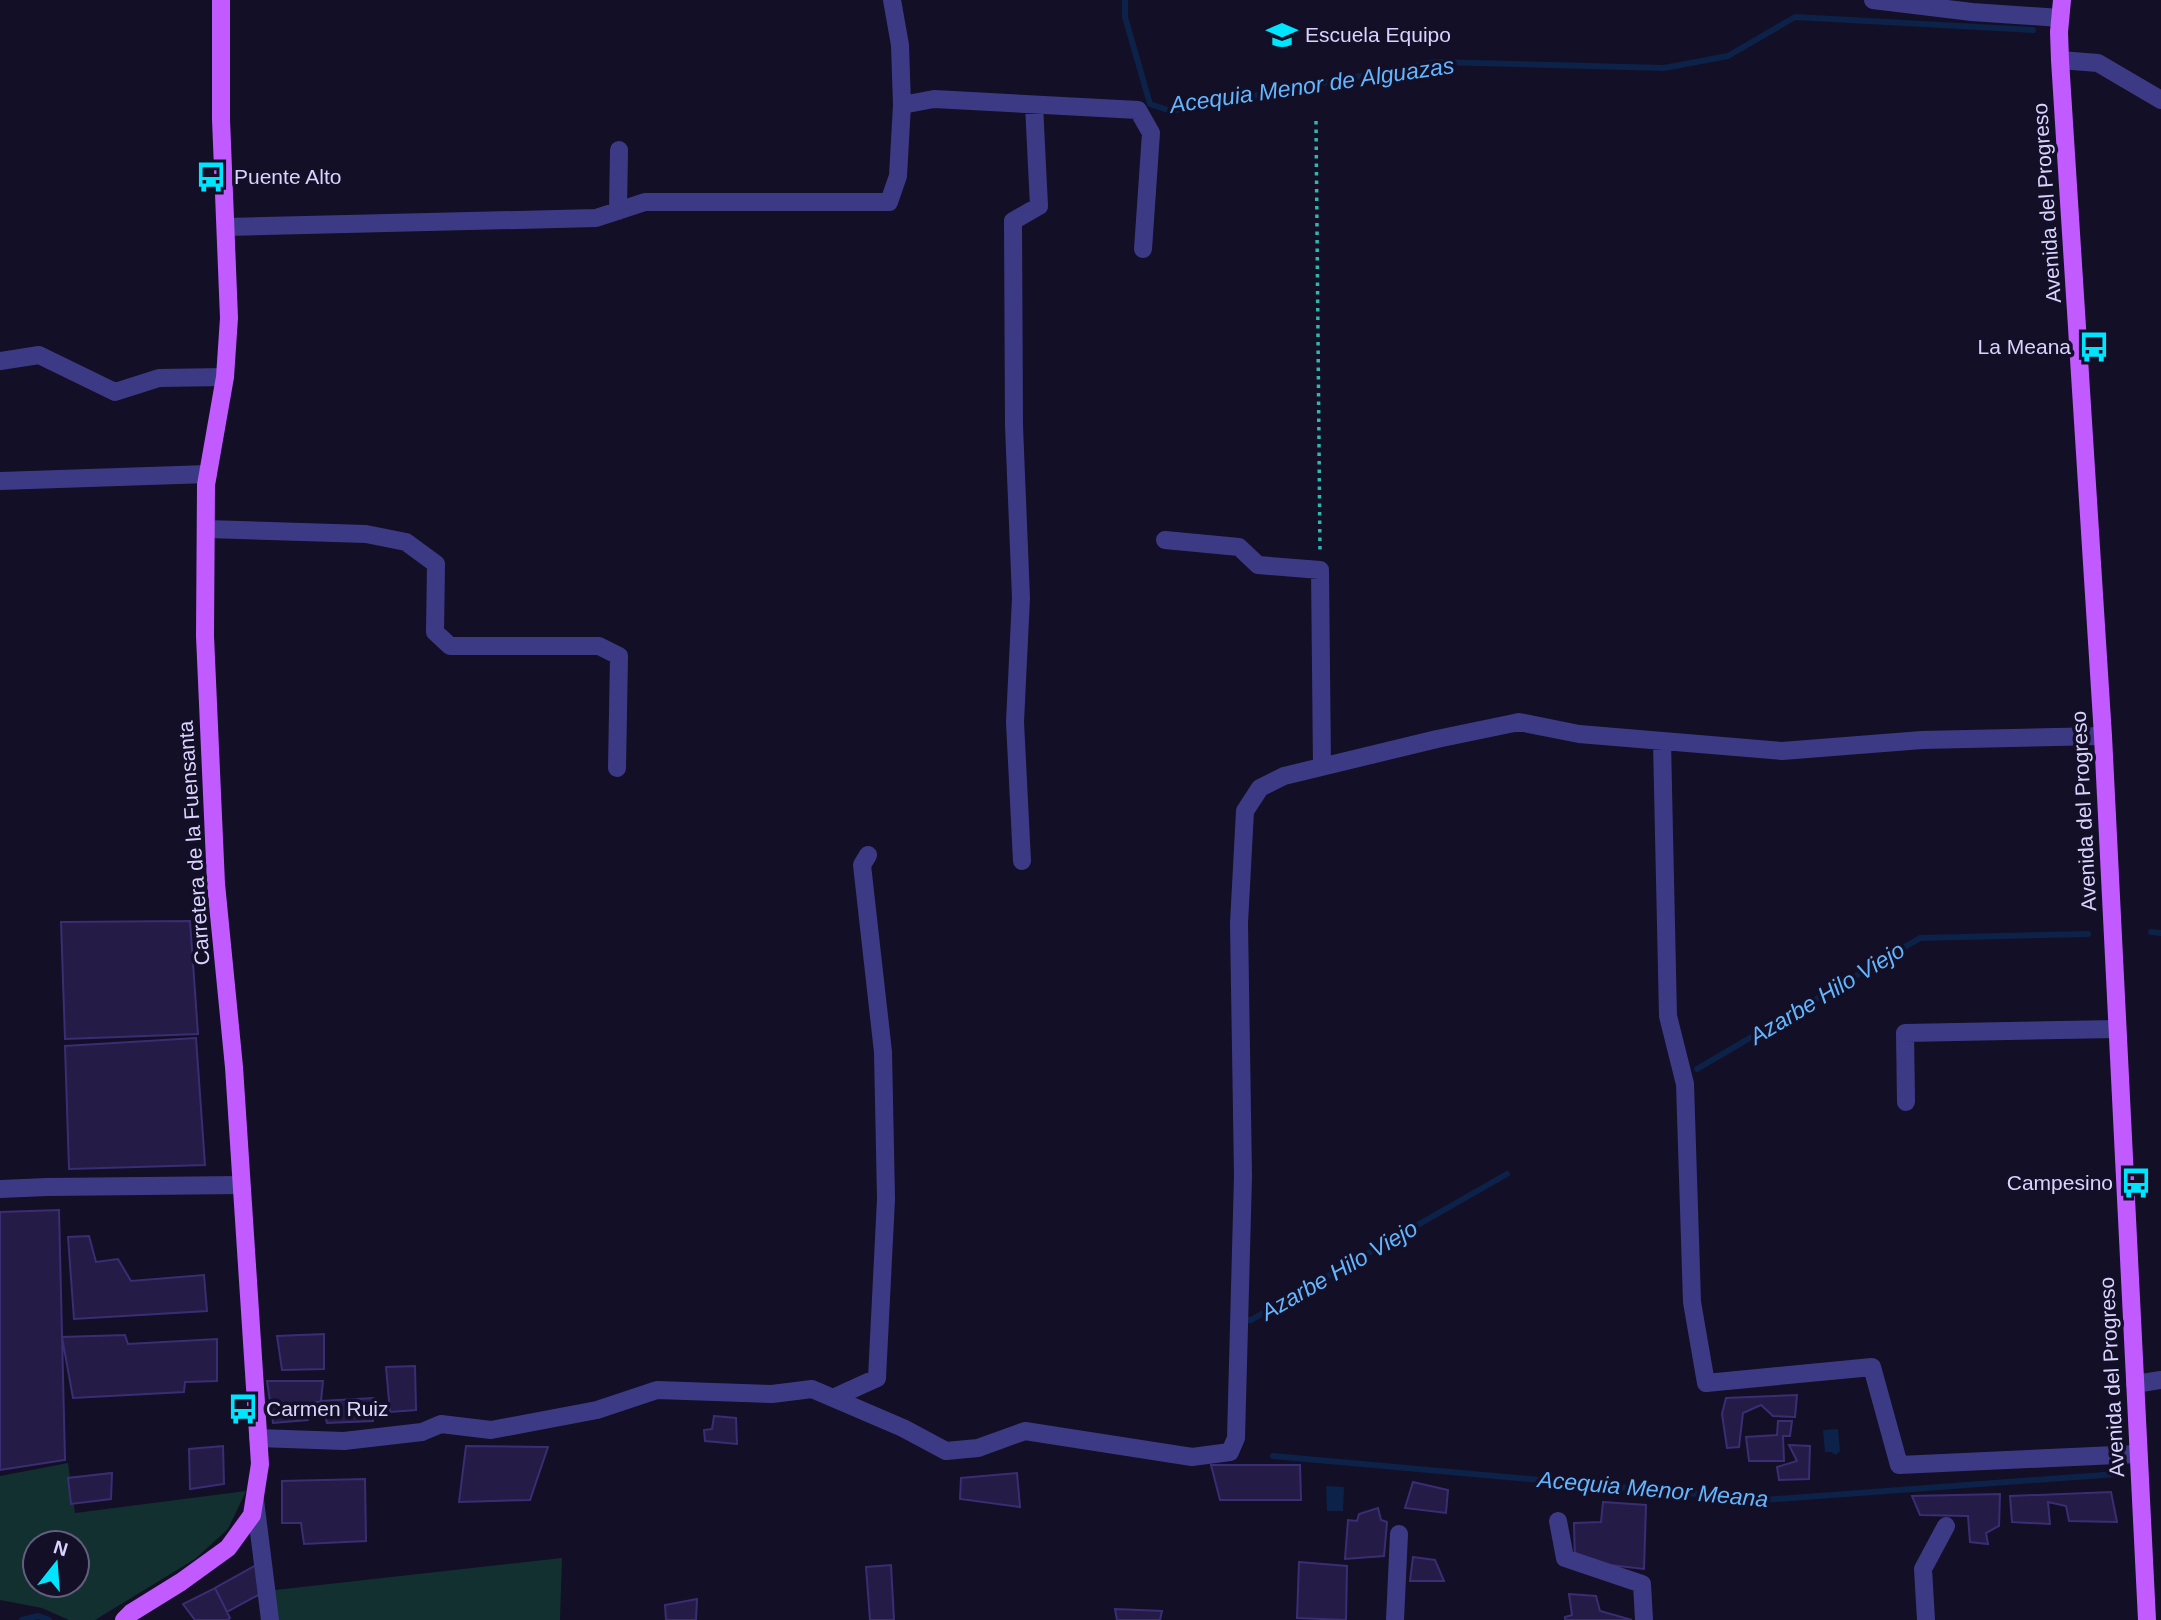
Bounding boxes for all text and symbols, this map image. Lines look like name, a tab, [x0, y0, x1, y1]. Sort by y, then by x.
school or university icon: Escuela Equipo	[1265, 18, 1299, 52]
place label: Escuela Equipo	[1305, 23, 1451, 46]
water label: Acequia Menor de Alguazas	[1166, 52, 1456, 118]
street label: Avenida del Progreso	[2028, 102, 2065, 304]
bus stop icon: Puente Alto	[194, 160, 228, 194]
place label: Puente Alto	[234, 165, 341, 188]
bus stop icon: La Meana	[2077, 330, 2111, 364]
place label: La Meana	[1978, 335, 2071, 358]
street label: Avenida del Progreso	[2067, 710, 2100, 912]
street label: Carretera de la Fuensanta	[173, 720, 214, 966]
water label: Azarbe Hilo Viejo	[1743, 936, 1909, 1051]
bus stop icon: Campesino	[2119, 1166, 2153, 1200]
place label: Campesino	[2007, 1171, 2113, 1194]
water label: Azarbe Hilo Viejo	[1255, 1215, 1422, 1326]
street label: Avenida del Progreso	[2095, 1276, 2128, 1478]
bus stop icon: Carmen Ruiz	[226, 1392, 260, 1426]
place label: Carmen Ruiz	[266, 1397, 389, 1420]
water label: Acequia Menor Meana	[1535, 1466, 1769, 1512]
north arrow	[21, 1529, 91, 1599]
text: N	[51, 1536, 70, 1560]

